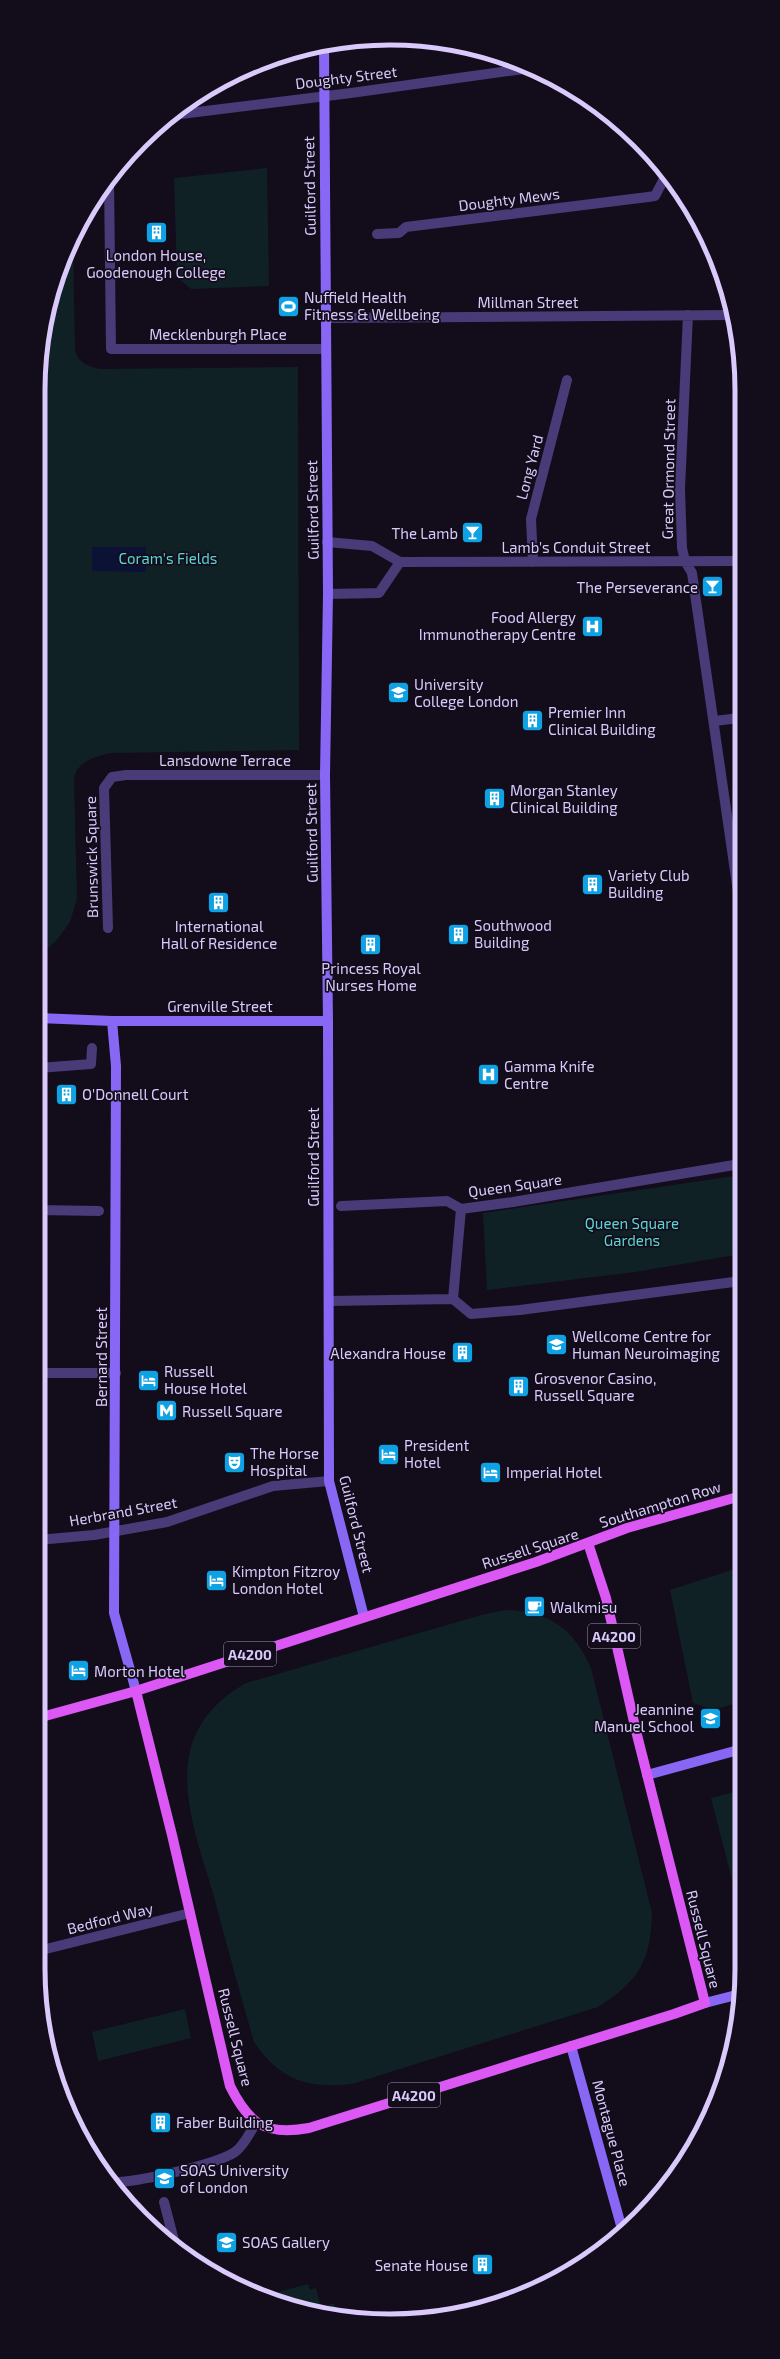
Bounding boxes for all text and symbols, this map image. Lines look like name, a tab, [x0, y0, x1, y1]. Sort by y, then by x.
street label: Doughty Street	[294, 62, 398, 92]
street label: Guilford Street	[299, 136, 319, 236]
street label: Doughty Mews	[457, 184, 561, 214]
building icon: London House, Goodenough College	[143, 219, 169, 245]
place label: London House, Goodenough College	[86, 246, 226, 281]
place label: Nuffield Health Fitness & Wellbeing	[304, 288, 441, 323]
sports icon: Nuffield Health Fitness & Wellbeing	[275, 293, 301, 319]
street label: Millman Street	[478, 293, 579, 311]
street label: Mecklenburgh Place	[149, 325, 287, 343]
street label: Great Ormond Street	[658, 398, 678, 539]
street label: Long Yard	[512, 432, 546, 502]
street label: Guilford Street	[302, 460, 322, 560]
bar icon: The Lamb	[460, 520, 486, 546]
place label: The Lamb	[392, 524, 458, 542]
street label: Lamb's Conduit Street	[502, 538, 651, 556]
park label: Coram's Fields	[119, 549, 217, 567]
bar icon: The Perseverance	[700, 574, 726, 600]
place label: The Perseverance	[577, 578, 698, 596]
place label: Food Allergy Immunotherapy Centre	[419, 608, 576, 643]
hospital icon: Food Allergy Immunotherapy Centre	[579, 613, 605, 639]
place label: University College London	[414, 675, 519, 710]
school or university icon: University College London	[385, 680, 411, 706]
place label: Premier Inn Clinical Building	[548, 703, 656, 738]
building icon: Premier Inn Clinical Building	[519, 708, 545, 734]
street label: Lansdowne Terrace	[159, 751, 291, 769]
place label: Morgan Stanley Clinical Building	[510, 781, 618, 816]
street label: Guilford Street	[301, 783, 321, 883]
building icon: Morgan Stanley Clinical Building	[482, 786, 508, 812]
street label: Brunswick Square	[81, 796, 101, 918]
place label: Variety Club Building	[608, 866, 690, 901]
building icon: Variety Club Building	[580, 871, 606, 897]
building icon: International Hall of Residence	[206, 890, 232, 916]
place label: Southwood Building	[474, 916, 552, 951]
place label: International Hall of Residence	[161, 917, 277, 952]
building icon: Southwood Building	[445, 921, 471, 947]
building icon: Princess Royal Nurses Home	[358, 932, 384, 958]
place label: Princess Royal Nurses Home	[321, 959, 421, 994]
street label: Grenville Street	[167, 997, 273, 1015]
place label: Gamma Knife Centre	[504, 1057, 594, 1092]
hospital icon: Gamma Knife Centre	[476, 1062, 502, 1088]
building icon: O'Donnell Court	[54, 1081, 80, 1107]
place label: O'Donnell Court	[82, 1085, 189, 1103]
street label: Guilford Street	[304, 1107, 322, 1207]
street label: Queen Square	[467, 1170, 563, 1201]
park label: Queen Square Gardens	[585, 1214, 679, 1249]
street label: Bernard Street	[92, 1307, 110, 1407]
place label: Wellcome Centre for Human Neuroimaging	[572, 1327, 720, 1362]
school or university icon: Wellcome Centre for Human Neuroimaging	[544, 1332, 570, 1358]
building icon: Alexandra House	[449, 1340, 475, 1366]
place label: Alexandra House	[330, 1344, 446, 1362]
place label: Russell House Hotel	[164, 1362, 247, 1397]
hotel icon: Russell House Hotel	[136, 1367, 162, 1393]
place label: Grosvenor Casino, Russell Square	[534, 1369, 656, 1404]
building icon: Grosvenor Casino, Russell Square	[505, 1374, 531, 1400]
metro station icon: Russell Square	[153, 1398, 179, 1424]
place label: Russell Square	[182, 1402, 283, 1420]
place label: President Hotel	[404, 1436, 469, 1471]
hotel icon: President Hotel	[376, 1441, 402, 1467]
place label: The Horse Hospital	[250, 1444, 319, 1479]
theatre icon: The Horse Hospital	[222, 1449, 248, 1475]
hotel icon: Imperial Hotel	[478, 1459, 504, 1485]
place label: Imperial Hotel	[506, 1463, 603, 1481]
street label: Guilford Street	[336, 1473, 378, 1575]
street label: Southampton Row	[597, 1477, 723, 1531]
street label: Herbrand Street	[68, 1493, 179, 1529]
street label: Russell Square	[479, 1524, 581, 1572]
place label: Kimpton Fitzroy London Hotel	[232, 1562, 340, 1597]
hotel icon: Kimpton Fitzroy London Hotel	[204, 1567, 230, 1593]
cafe icon: Walkmisu	[521, 1594, 547, 1620]
place label: Walkmisu	[550, 1598, 617, 1616]
road number: A4200	[588, 1624, 640, 1648]
road number: A4200	[224, 1642, 276, 1666]
hotel icon: Morton Hotel	[65, 1658, 91, 1684]
place label: Morton Hotel	[94, 1662, 185, 1680]
place label: Jeannine Manuel School	[594, 1700, 695, 1735]
school or university icon: Jeannine Manuel School	[697, 1705, 723, 1731]
street label: Russell Square	[683, 1888, 725, 1990]
street label: Bedford Way	[65, 1899, 155, 1937]
street label: Russell Square	[215, 1986, 257, 2088]
street label: Montague Place	[589, 2078, 635, 2188]
road number: A4200	[388, 2083, 440, 2107]
building icon: Faber Building	[147, 2109, 173, 2135]
place label: Faber Building	[176, 2113, 274, 2131]
place label: SOAS University of London	[180, 2161, 289, 2196]
school or university icon: SOAS University of London	[151, 2166, 177, 2192]
school or university icon: SOAS Gallery	[213, 2229, 239, 2255]
place label: SOAS Gallery	[242, 2233, 330, 2251]
building icon: Senate House	[470, 2252, 496, 2278]
place label: Senate House	[375, 2256, 468, 2274]

